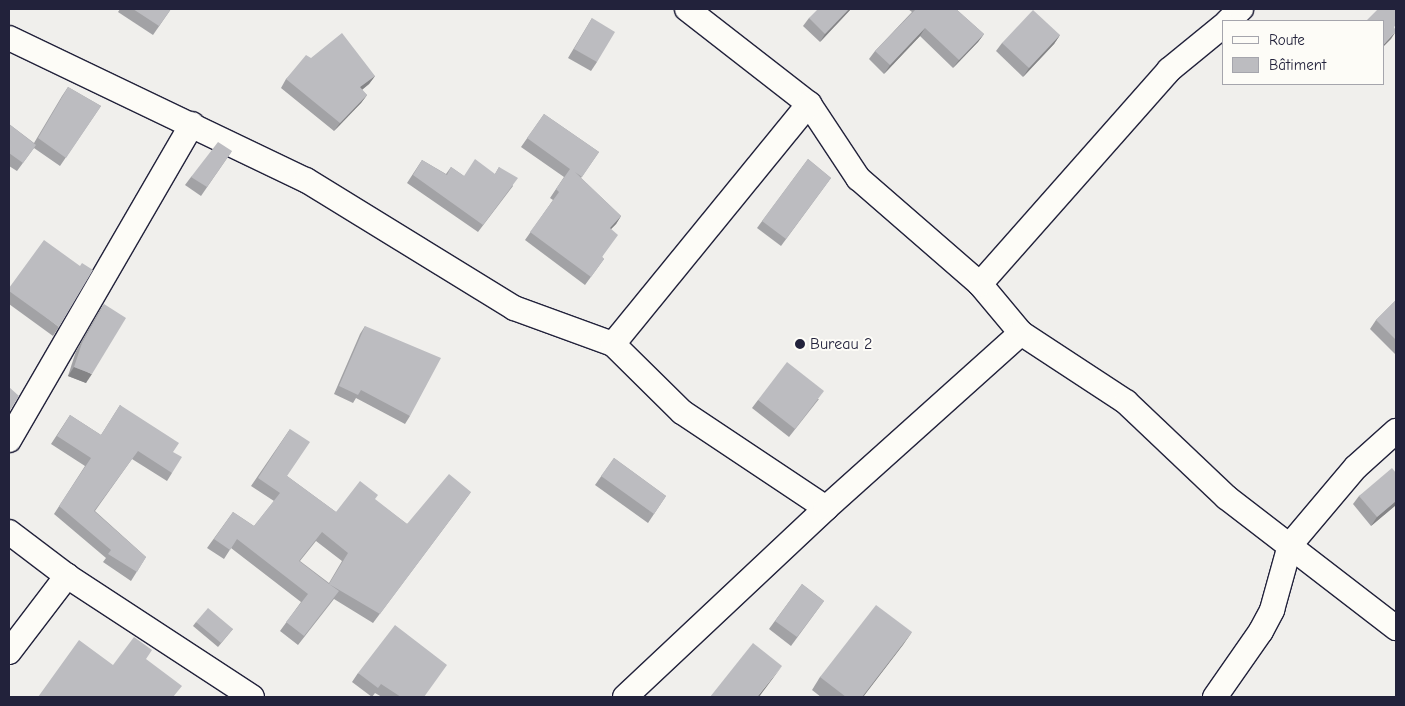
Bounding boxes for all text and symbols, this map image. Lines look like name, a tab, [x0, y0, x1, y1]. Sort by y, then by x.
legend	[1222, 20, 1385, 85]
text: Route	[1269, 31, 1305, 49]
text: Bâtiment	[1269, 56, 1326, 74]
place label: Bureau 2	[810, 334, 872, 354]
marker: Bureau 2	[794, 338, 806, 350]

